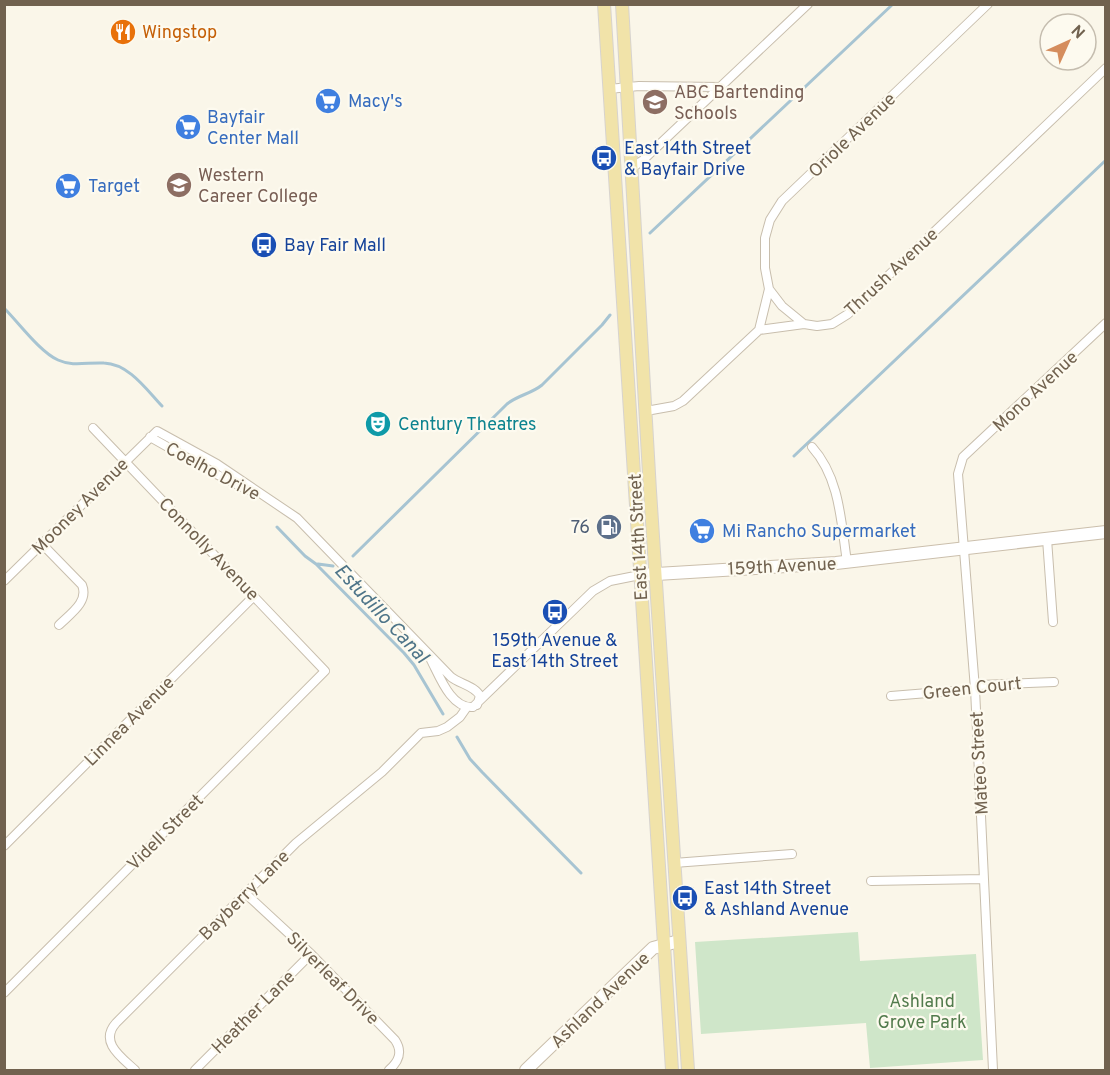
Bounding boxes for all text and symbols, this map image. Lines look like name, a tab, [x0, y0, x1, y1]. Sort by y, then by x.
north arrow	[1038, 12, 1098, 72]
restaurant icon: Wingstop	[108, 17, 138, 47]
place label: Wingstop	[142, 22, 217, 45]
text: N	[1066, 22, 1088, 44]
place label: ABC Bartending Schools	[674, 82, 804, 126]
supermarket icon: Macy's	[313, 86, 343, 116]
school or university icon: ABC Bartending Schools	[640, 87, 670, 117]
street label: Oriole Avenue	[804, 89, 902, 184]
place label: Macy's	[348, 91, 403, 114]
place label: Bayfair Center Mall	[207, 107, 299, 151]
supermarket icon: Bayfair Center Mall	[173, 112, 203, 142]
place label: East 14th Street & Bayfair Drive	[624, 138, 751, 182]
bus stop icon: East 14th Street & Bayfair Drive	[589, 143, 619, 173]
place label: Western Career College	[198, 165, 318, 209]
school or university icon: Western Career College	[164, 170, 194, 200]
supermarket icon: Target	[53, 171, 83, 201]
place label: Target	[88, 176, 140, 199]
street label: Thrush Avenue	[840, 224, 944, 322]
bus stop icon: Bay Fair Mall	[249, 230, 279, 260]
place label: Bay Fair Mall	[284, 235, 386, 258]
street label: Mono Avenue	[988, 347, 1084, 438]
theatre icon: Century Theatres	[363, 409, 393, 439]
place label: Century Theatres	[398, 414, 537, 437]
street label: Coelho Drive	[161, 438, 264, 507]
street label: Mooney Avenue	[28, 454, 134, 560]
street label: East 14th Street	[625, 473, 654, 601]
street label: Connolly Avenue	[153, 493, 263, 607]
fuel station icon: 76	[594, 512, 624, 542]
supermarket icon: Mi Rancho Supermarket	[687, 516, 717, 546]
place label: 76	[571, 517, 590, 540]
place label: Mi Rancho Supermarket	[722, 521, 916, 544]
street label: 159th Avenue	[727, 553, 837, 582]
water label: Estudillo Canal	[328, 559, 434, 670]
bus stop icon: 159th Avenue & East 14th Street	[540, 597, 570, 627]
place label: 159th Avenue & East 14th Street	[491, 630, 619, 674]
street label: Linnea Avenue	[80, 672, 180, 772]
street label: Green Court	[922, 673, 1023, 706]
street label: Mateo Street	[966, 711, 995, 815]
street label: Videll Street	[123, 790, 209, 876]
street label: Bayberry Lane	[195, 846, 295, 946]
place label: East 14th Street & Ashland Avenue	[704, 878, 849, 922]
bus stop icon: East 14th Street & Ashland Avenue	[670, 883, 700, 913]
street label: Silverleaf Drive	[280, 928, 383, 1031]
street label: Ashland Avenue	[547, 948, 656, 1054]
street label: Heather Lane	[207, 966, 301, 1060]
park label: Ashland Grove Park	[877, 991, 967, 1035]

